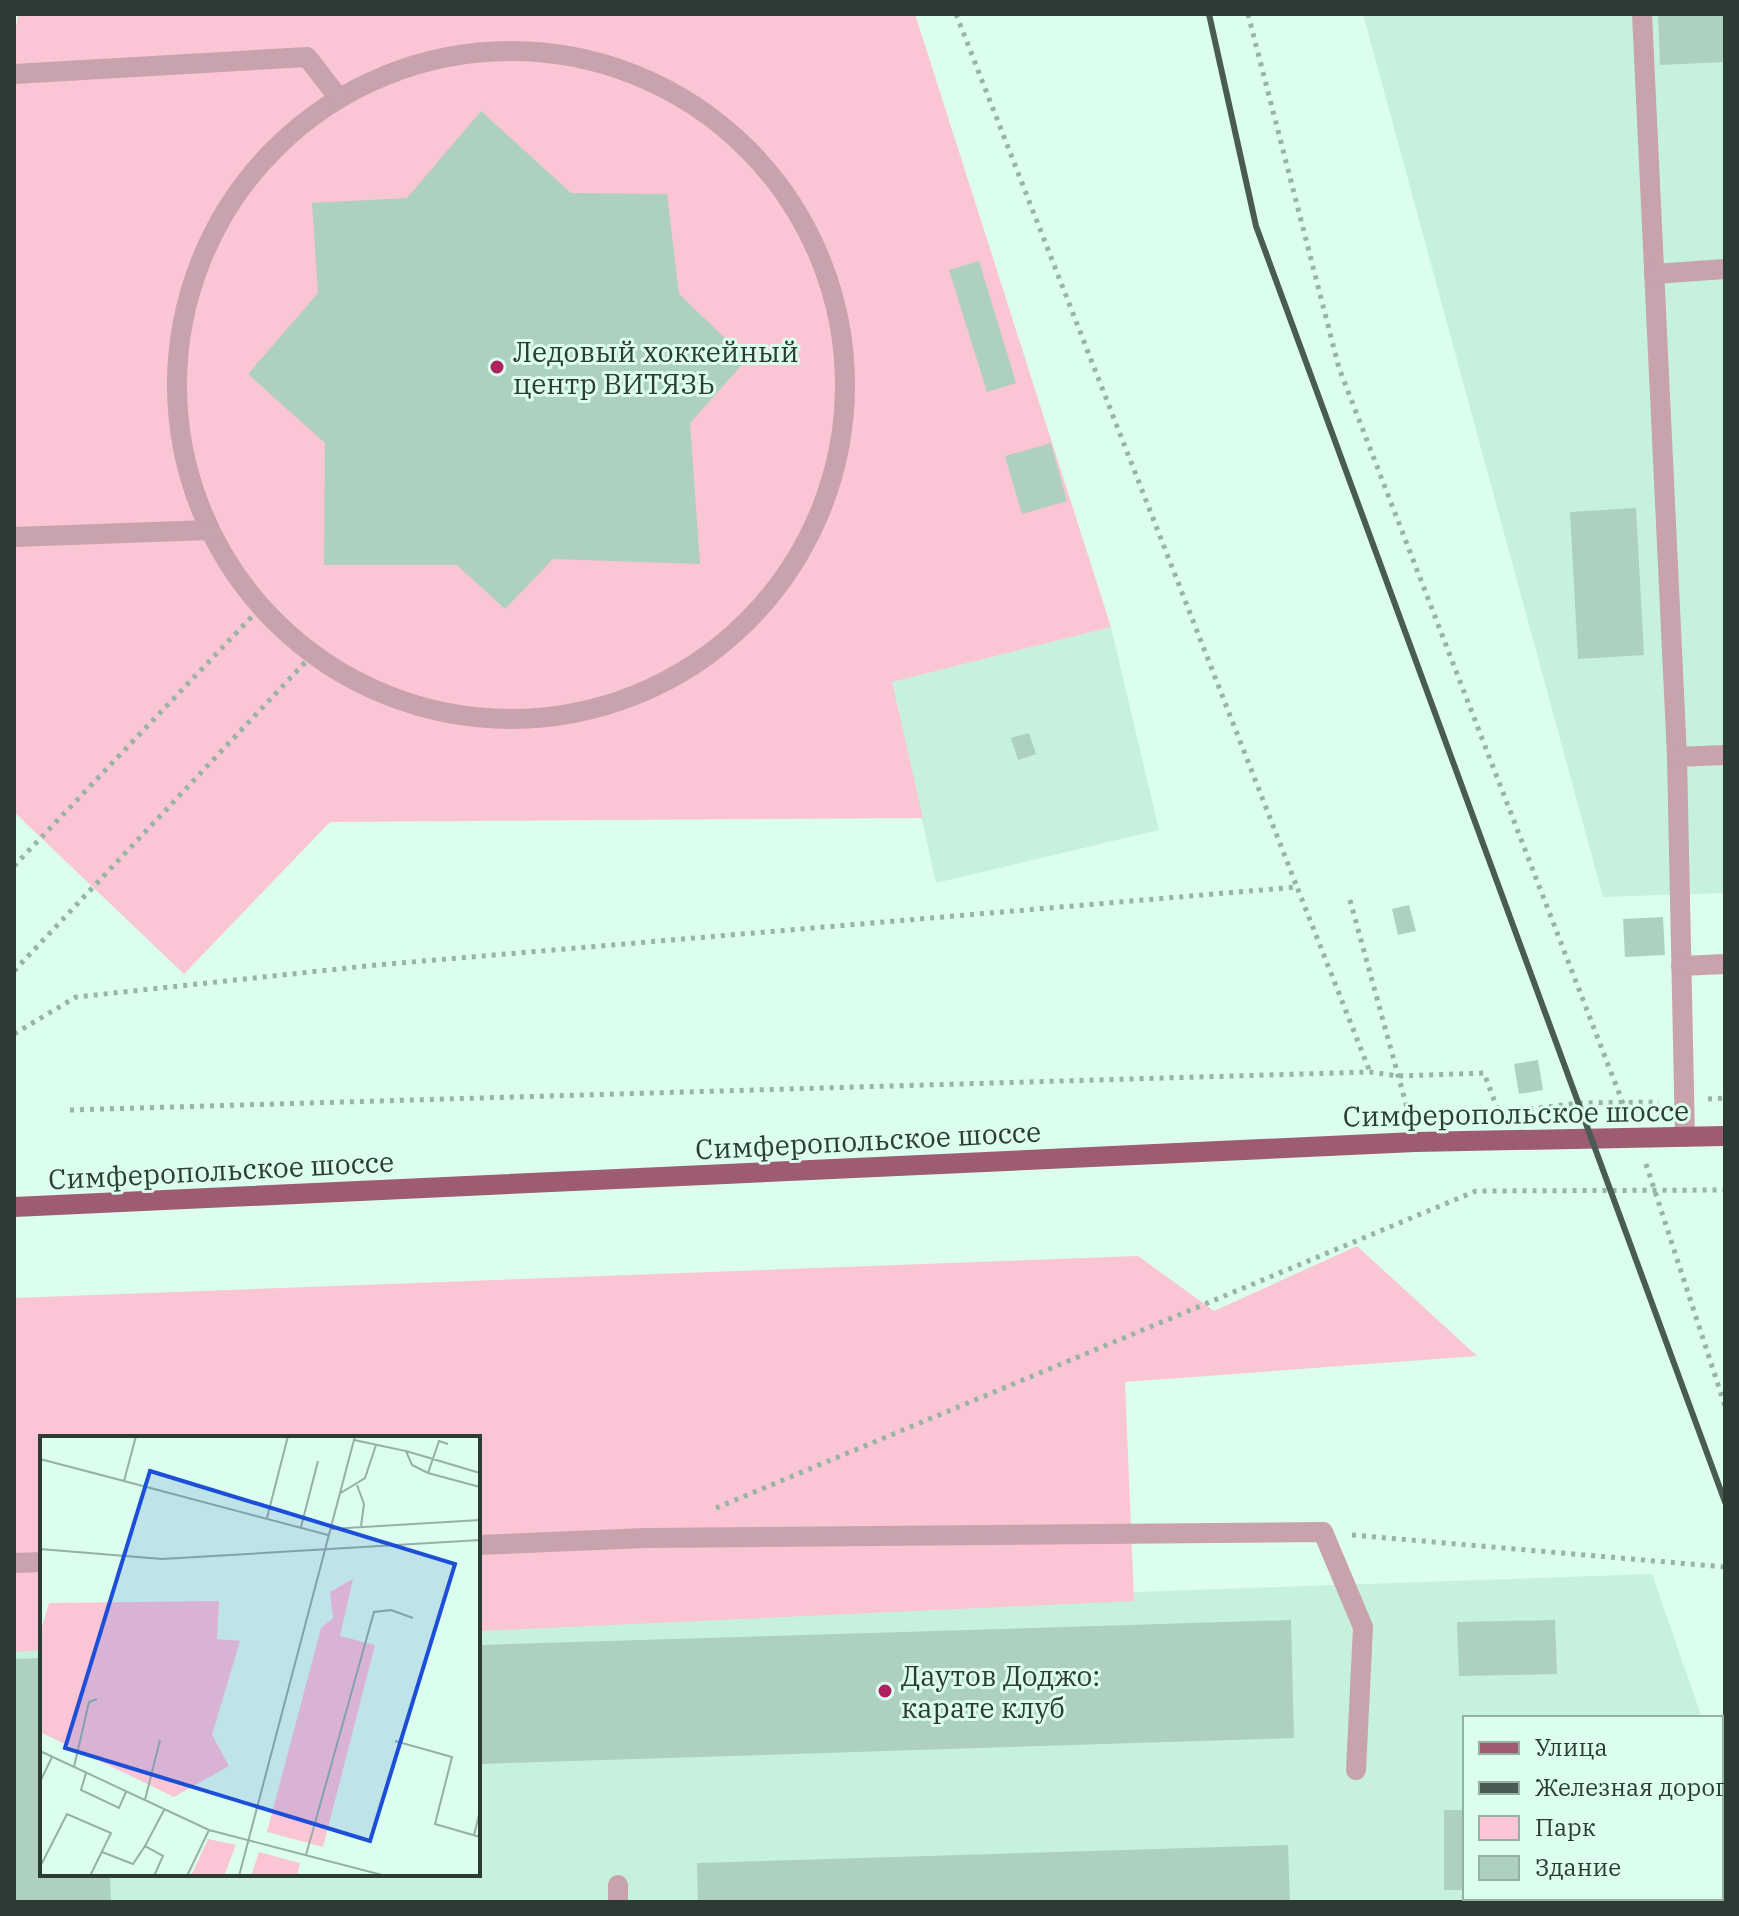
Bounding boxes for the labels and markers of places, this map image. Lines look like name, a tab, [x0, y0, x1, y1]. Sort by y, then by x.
place label: Ледовый хоккейный центр ВИТЯЗЬ	[513, 333, 799, 402]
marker: Ледовый хоккейный центр ВИТЯЗЬ	[488, 358, 506, 376]
place label: Даутов Доджо: карате клуб	[901, 1657, 1100, 1726]
marker: Даутов Доджо: карате клуб	[876, 1682, 894, 1700]

